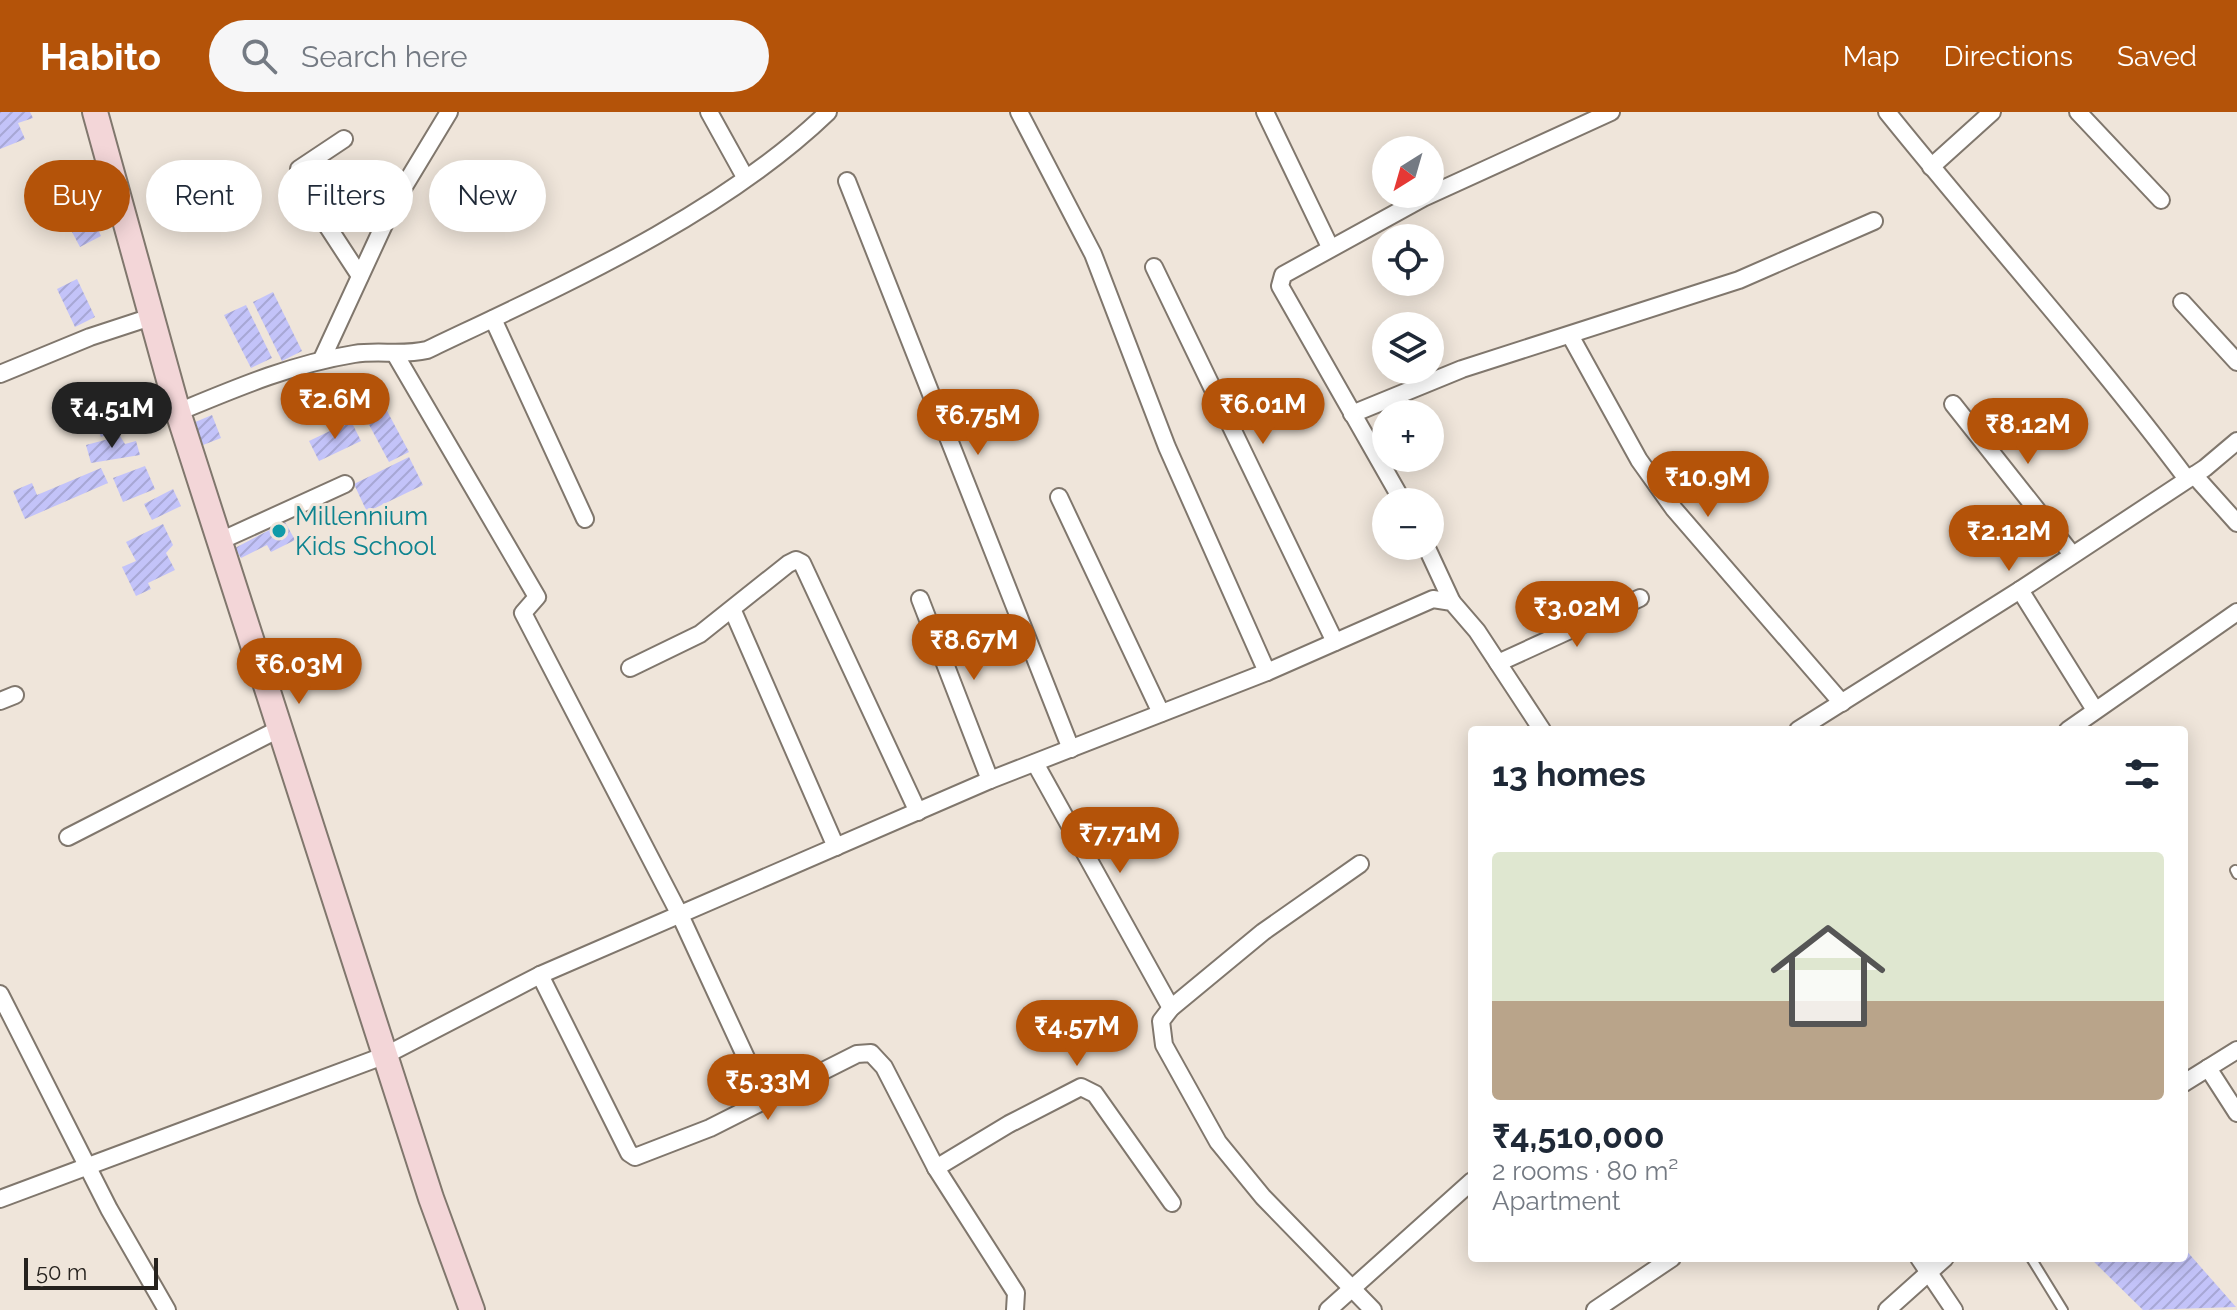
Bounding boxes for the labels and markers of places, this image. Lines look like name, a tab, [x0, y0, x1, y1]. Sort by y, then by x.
pin: ₹2.6M	[279, 373, 391, 441]
pin: ₹6.01M	[1198, 378, 1328, 446]
pin: ₹4.51M	[47, 382, 177, 450]
pin: ₹6.75M	[913, 389, 1043, 457]
pin: ₹8.12M	[1963, 398, 2093, 466]
pin: ₹10.9M	[1643, 451, 1773, 519]
place label: Millennium Kids School	[295, 501, 437, 561]
pin: ₹2.12M	[1944, 505, 2074, 573]
marker: Millennium Kids School	[270, 522, 288, 540]
pin: ₹3.02M	[1512, 581, 1642, 649]
pin: ₹8.67M	[909, 614, 1039, 682]
pin: ₹6.03M	[234, 638, 364, 706]
pin: ₹7.71M	[1055, 807, 1185, 875]
pin: ₹4.57M	[1012, 1000, 1142, 1068]
pin: ₹5.33M	[703, 1054, 833, 1122]

